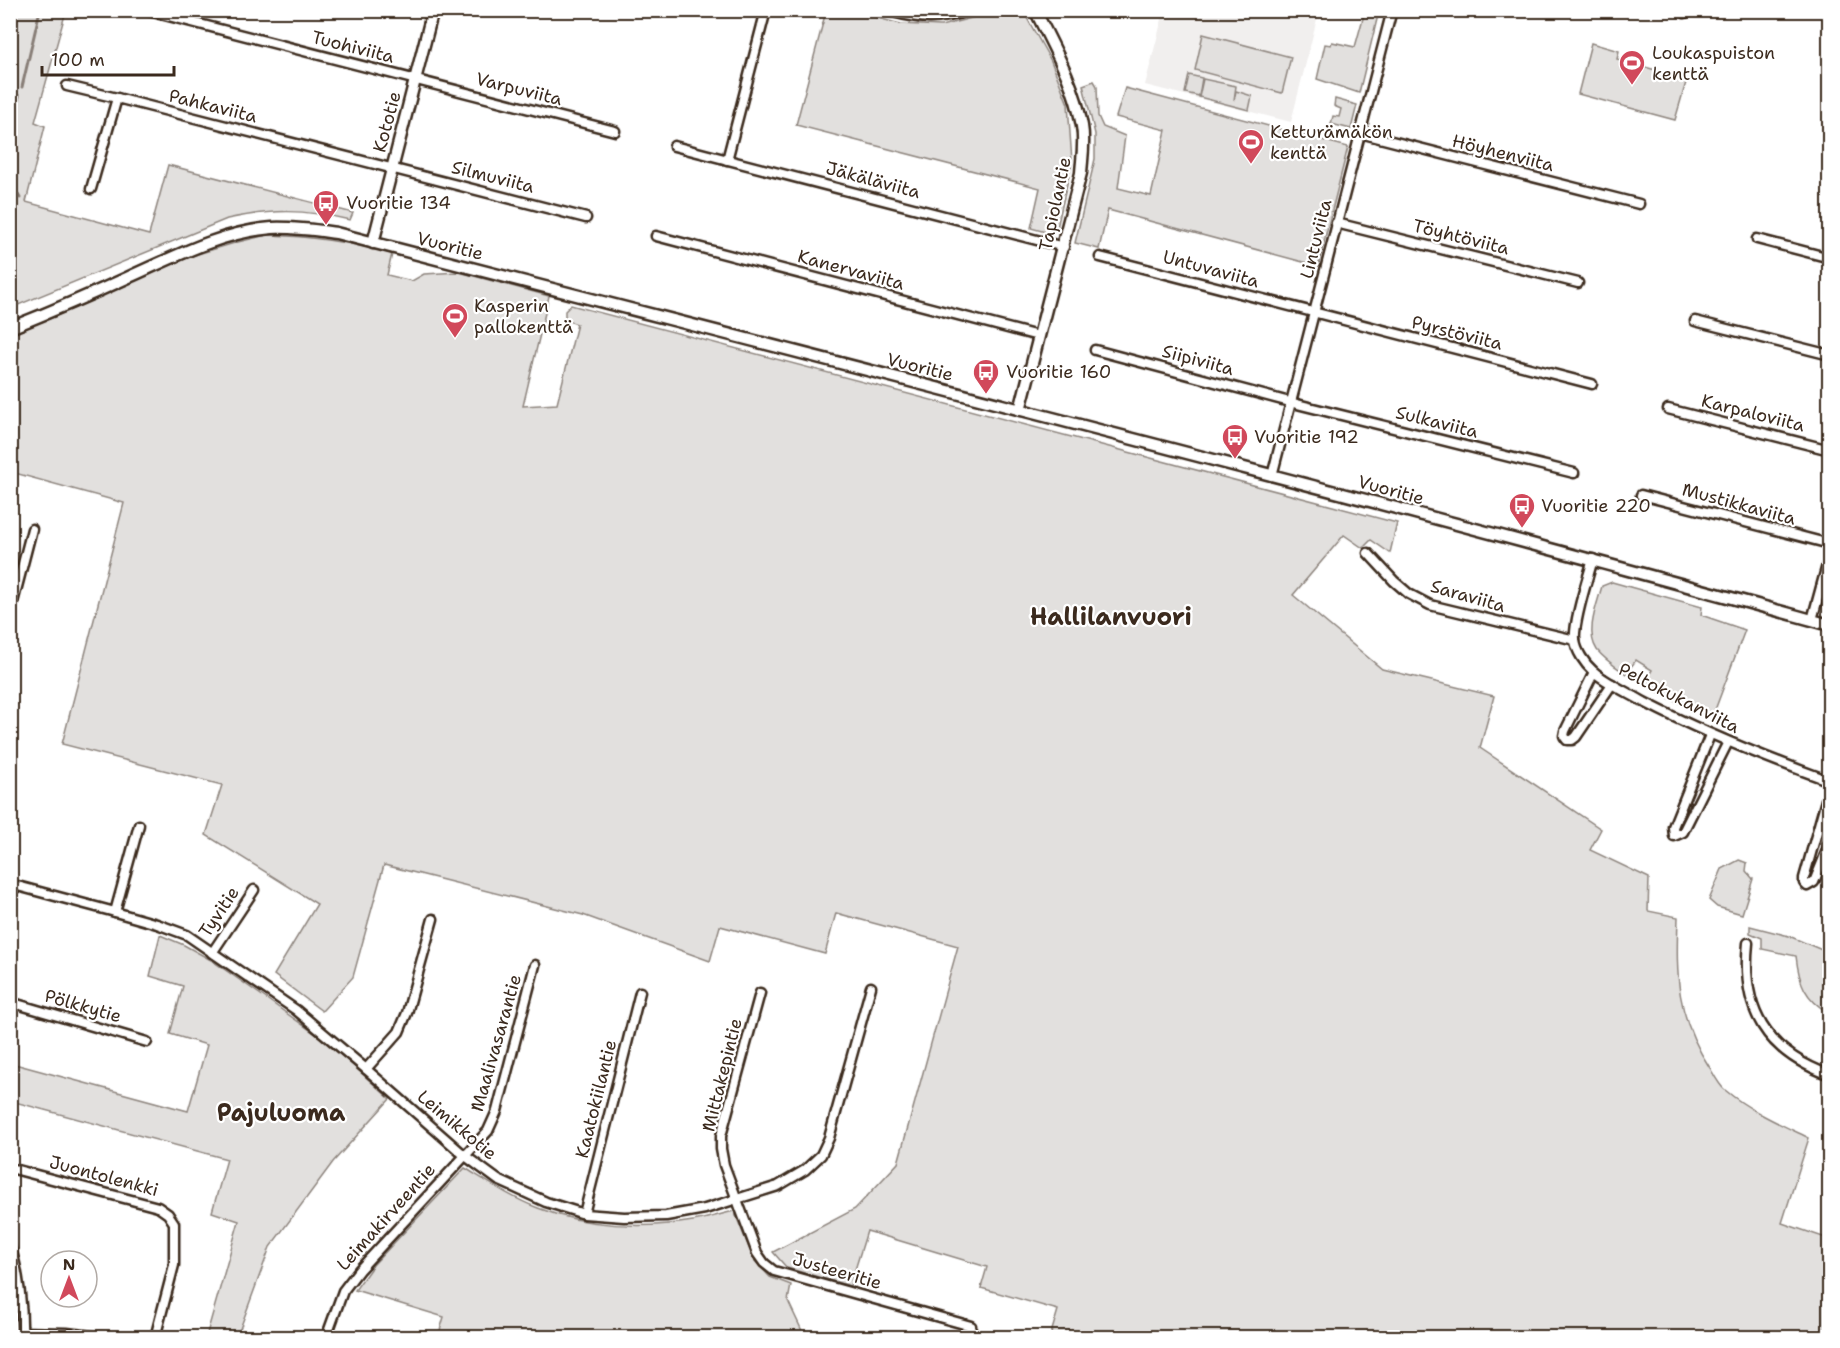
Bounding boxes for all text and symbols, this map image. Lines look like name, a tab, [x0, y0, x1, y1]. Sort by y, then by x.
street label: Tuohiviita	[309, 25, 397, 69]
scale bar	[42, 39, 174, 77]
place label: Loukaspuiston kenttä	[1652, 41, 1775, 86]
text: 100 m	[51, 48, 105, 72]
sports icon: Loukaspuiston kenttä	[1617, 48, 1647, 86]
street label: Varpuviita	[473, 67, 565, 111]
street label: Pahkaviita	[166, 83, 260, 129]
street label: Kototie	[367, 89, 407, 155]
place label: Ketturämäkön kenttä	[1270, 120, 1393, 165]
sports icon: Ketturämäkön kenttä	[1236, 127, 1266, 165]
street label: Höyhenviita	[1449, 129, 1557, 177]
street label: Silmuviita	[449, 155, 537, 199]
street label: Tapiolantie	[1033, 155, 1077, 253]
street label: Jäkäläviita	[823, 156, 923, 204]
bus stop icon: Vuoritie 134	[311, 188, 341, 226]
place label: Vuoritie 134	[346, 191, 451, 215]
street label: Lintuviita	[1295, 197, 1337, 281]
street label: Töyhtöviita	[1410, 213, 1512, 261]
street label: Vuoritie	[414, 226, 486, 266]
street label: Kanervaviita	[795, 244, 907, 296]
street label: Untuvaviita	[1160, 245, 1262, 293]
place label: Kasperin pallokenttä	[474, 294, 573, 339]
sports icon: Kasperin pallokenttä	[440, 301, 470, 339]
street label: Pyrstöviita	[1409, 310, 1505, 356]
street label: Siipiviita	[1160, 339, 1236, 381]
street label: Vuoritie	[884, 347, 956, 387]
bus stop icon: Vuoritie 160	[971, 357, 1001, 395]
place label: Vuoritie 160	[1006, 360, 1111, 384]
street label: Karpaloviita	[1699, 389, 1807, 437]
street label: Sulkaviita	[1393, 400, 1481, 444]
bus stop icon: Vuoritie 192	[1220, 422, 1250, 460]
place label: Vuoritie 192	[1254, 425, 1359, 449]
street label: Vuoritie	[1355, 470, 1427, 510]
street label: Mustikkaviita	[1680, 477, 1798, 531]
bus stop icon: Vuoritie 220	[1507, 491, 1537, 529]
place label: Vuoritie 220	[1541, 494, 1651, 518]
street label: Saraviita	[1428, 574, 1508, 618]
district label: Hallilanvuori	[1030, 601, 1192, 633]
street label: Peltokukanviita	[1614, 657, 1744, 739]
street label: Tyvitie	[193, 882, 245, 942]
street label: Maalivasarantie	[465, 972, 527, 1114]
street label: Pölkkytie	[42, 984, 124, 1028]
street label: Mittakepintie	[696, 1016, 748, 1134]
street label: Kaatokiilantie	[570, 1037, 622, 1161]
street label: Leimikkotie	[412, 1085, 502, 1165]
district label: Pajuluoma	[217, 1097, 346, 1129]
street label: Juontolenkki	[47, 1150, 161, 1202]
street label: Leimakirveentie	[331, 1158, 441, 1276]
street label: Justeeritie	[790, 1247, 884, 1295]
north arrow	[39, 1249, 99, 1309]
text: N	[63, 1254, 75, 1275]

